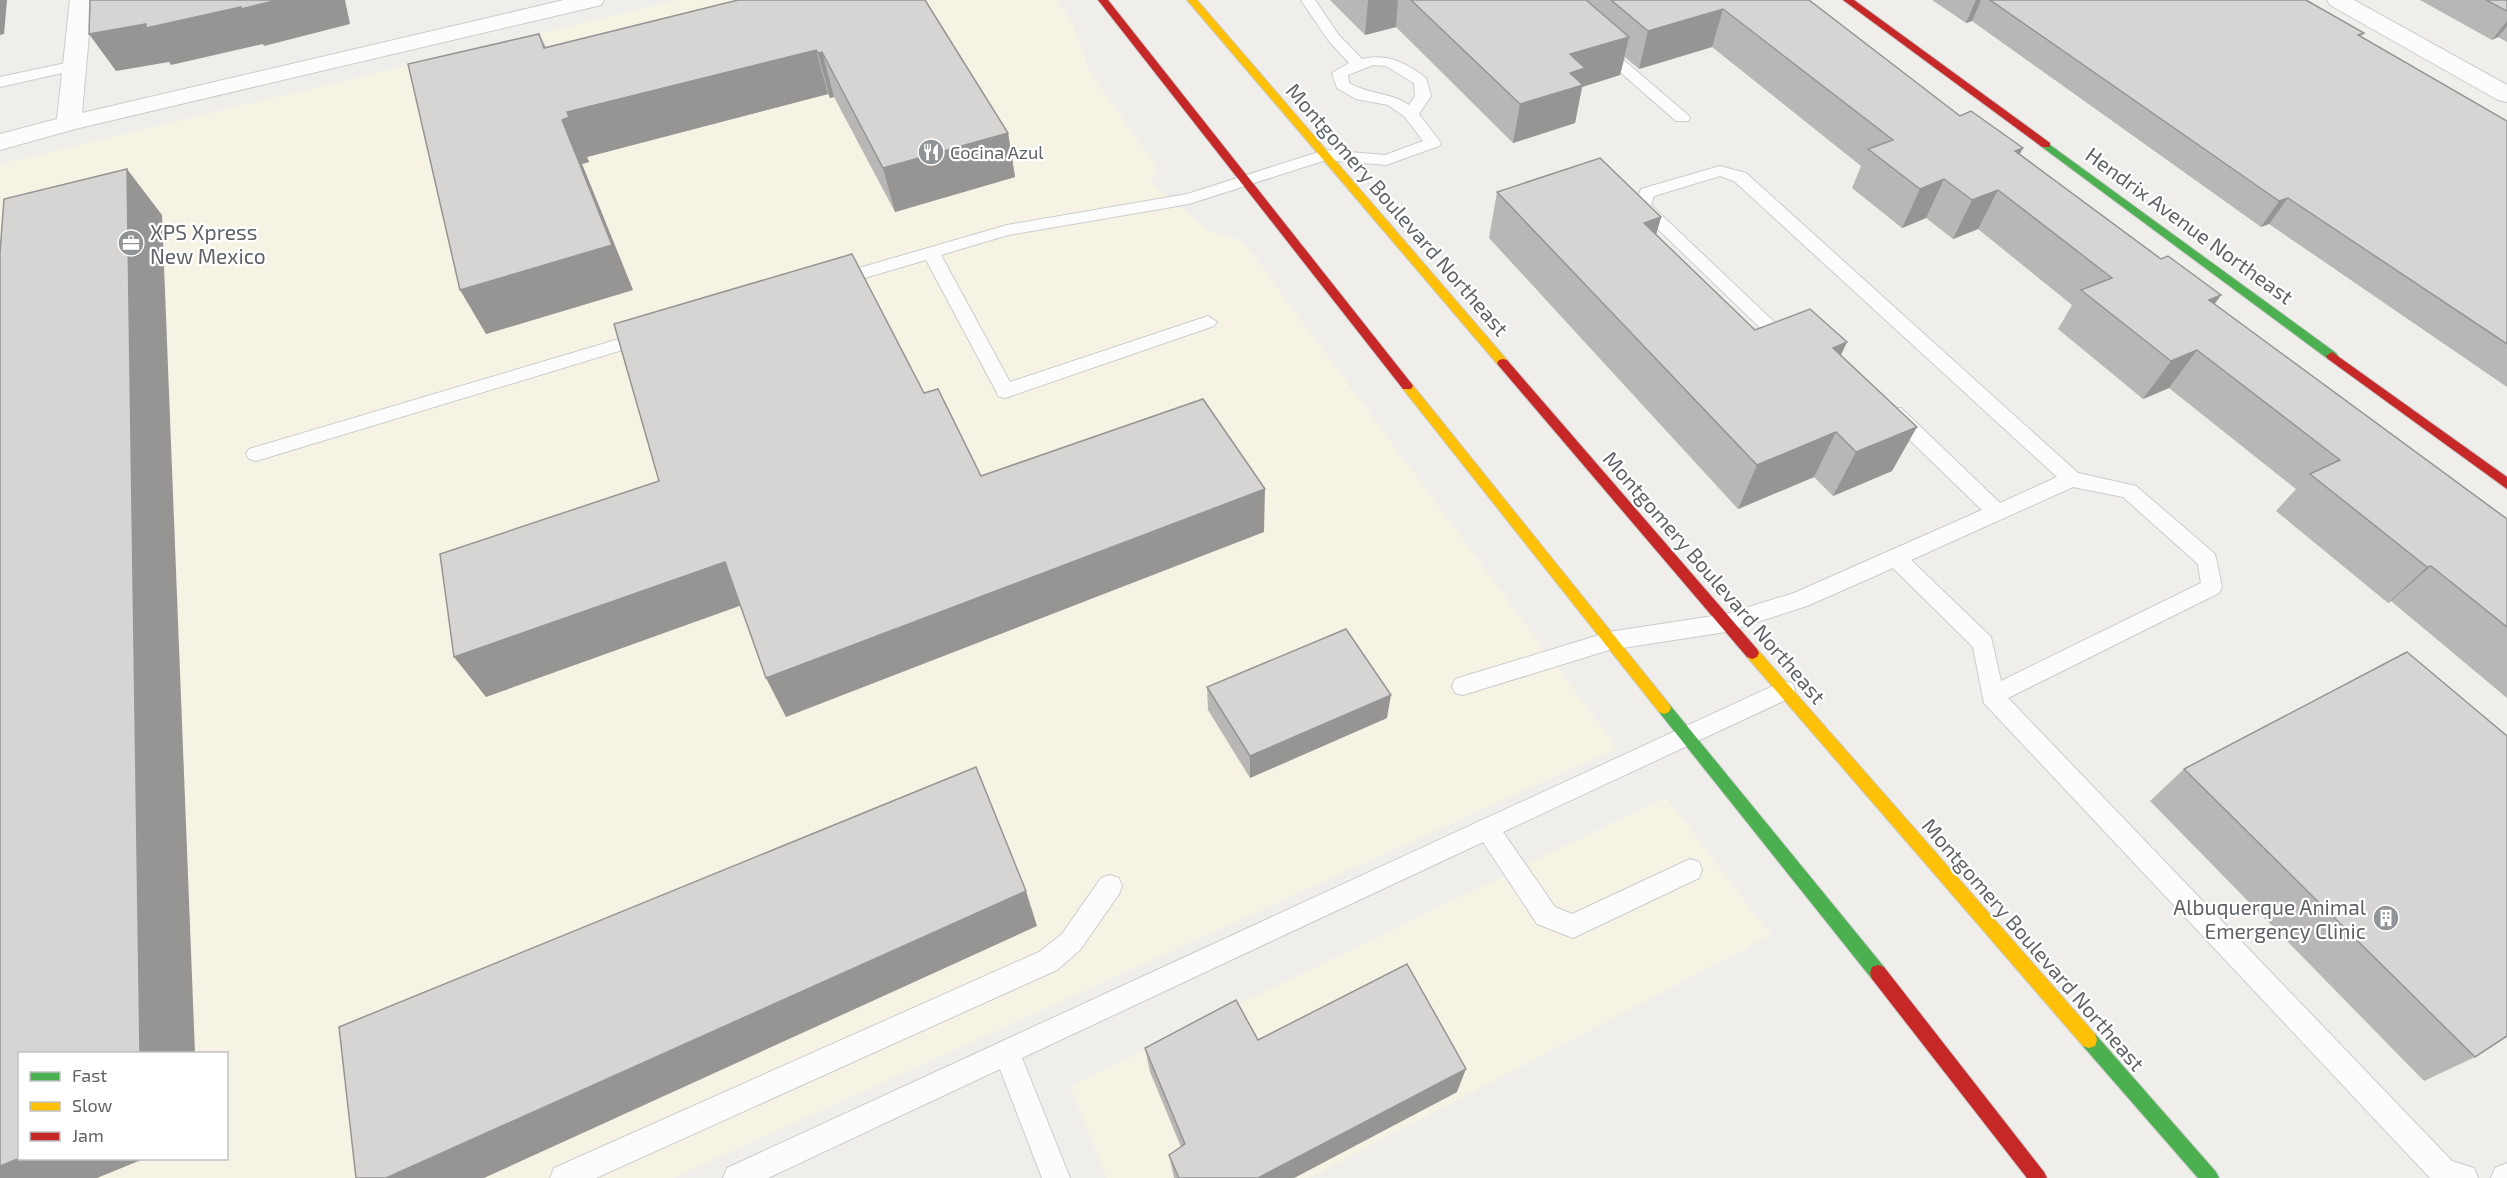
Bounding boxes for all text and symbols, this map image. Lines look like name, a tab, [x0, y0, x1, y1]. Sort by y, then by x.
street label: Montgomery Boulevard Northeast	[1282, 78, 1514, 340]
restaurant icon: Cocina Azul	[916, 137, 946, 167]
place label: Cocina Azul	[950, 141, 1044, 163]
street label: Hendrix Avenue Northeast	[2081, 141, 2299, 309]
place label: XPS Xpress New Mexico	[150, 219, 266, 268]
office icon: XPS Xpress New Mexico	[116, 228, 146, 258]
street label: Montgomery Boulevard Northeast	[1599, 446, 1831, 708]
street label: Montgomery Boulevard Northeast	[1918, 813, 2150, 1075]
place label: Albuquerque Animal Emergency Clinic	[2173, 894, 2367, 943]
building icon: Albuquerque Animal Emergency Clinic	[2371, 903, 2401, 933]
legend	[18, 1052, 228, 1160]
text: Fast	[72, 1064, 107, 1086]
text: Slow	[72, 1094, 113, 1116]
text: Jam	[72, 1124, 104, 1146]

